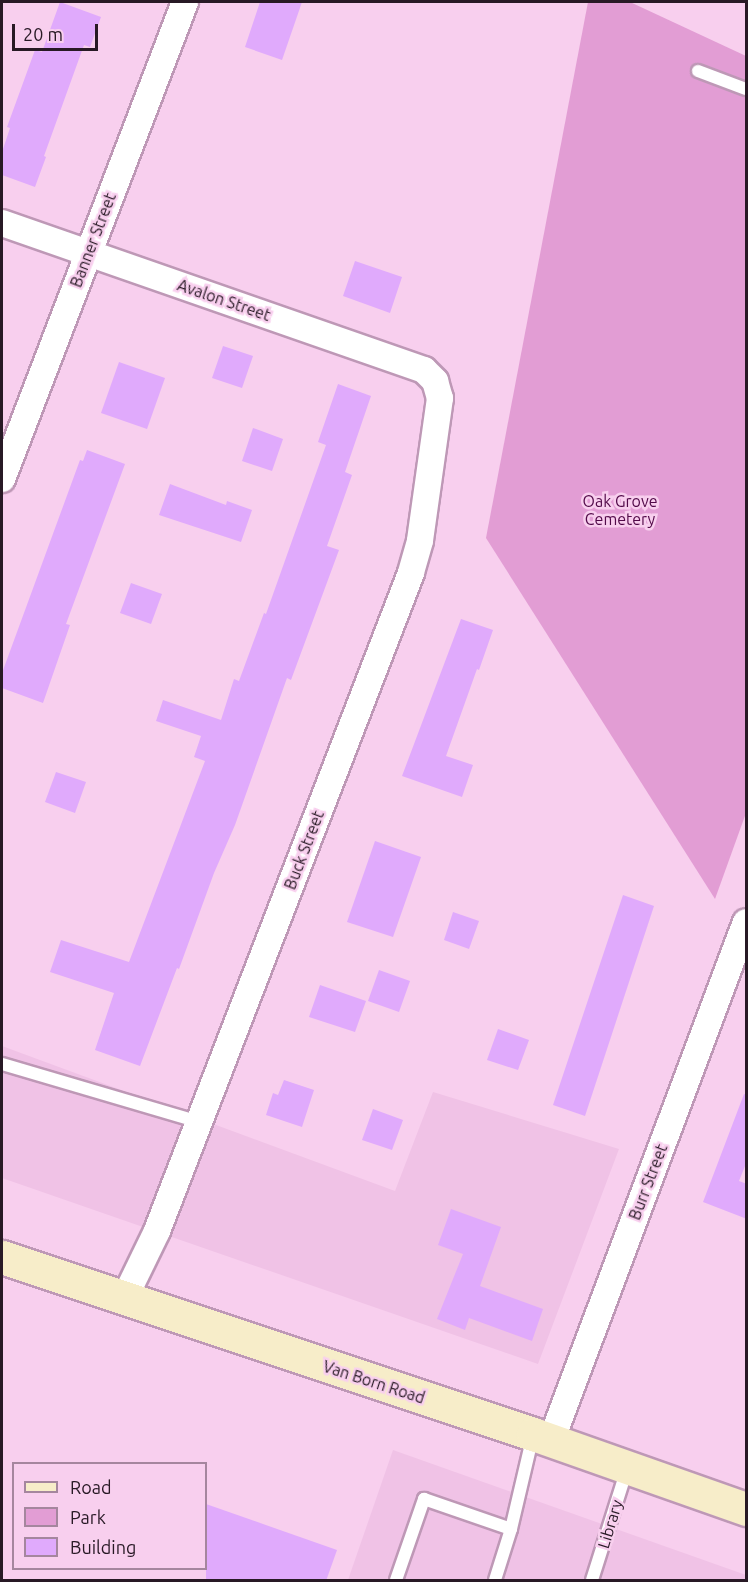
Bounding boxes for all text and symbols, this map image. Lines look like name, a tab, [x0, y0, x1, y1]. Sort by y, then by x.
scale bar	[15, 12, 100, 50]
text: 20 m	[23, 24, 63, 44]
street label: Banner Street	[66, 190, 120, 290]
street label: Avalon Street	[175, 275, 273, 325]
park label: Oak Grove Cemetery	[583, 491, 657, 529]
street label: Buck Street	[280, 808, 328, 892]
street label: Burr Street	[625, 1141, 671, 1223]
street label: Van Born Road	[321, 1356, 427, 1408]
legend	[12, 1462, 207, 1570]
text: Road	[70, 1477, 112, 1497]
street label: Library	[594, 1497, 626, 1551]
text: Park	[70, 1507, 106, 1527]
text: Building	[70, 1537, 136, 1557]

